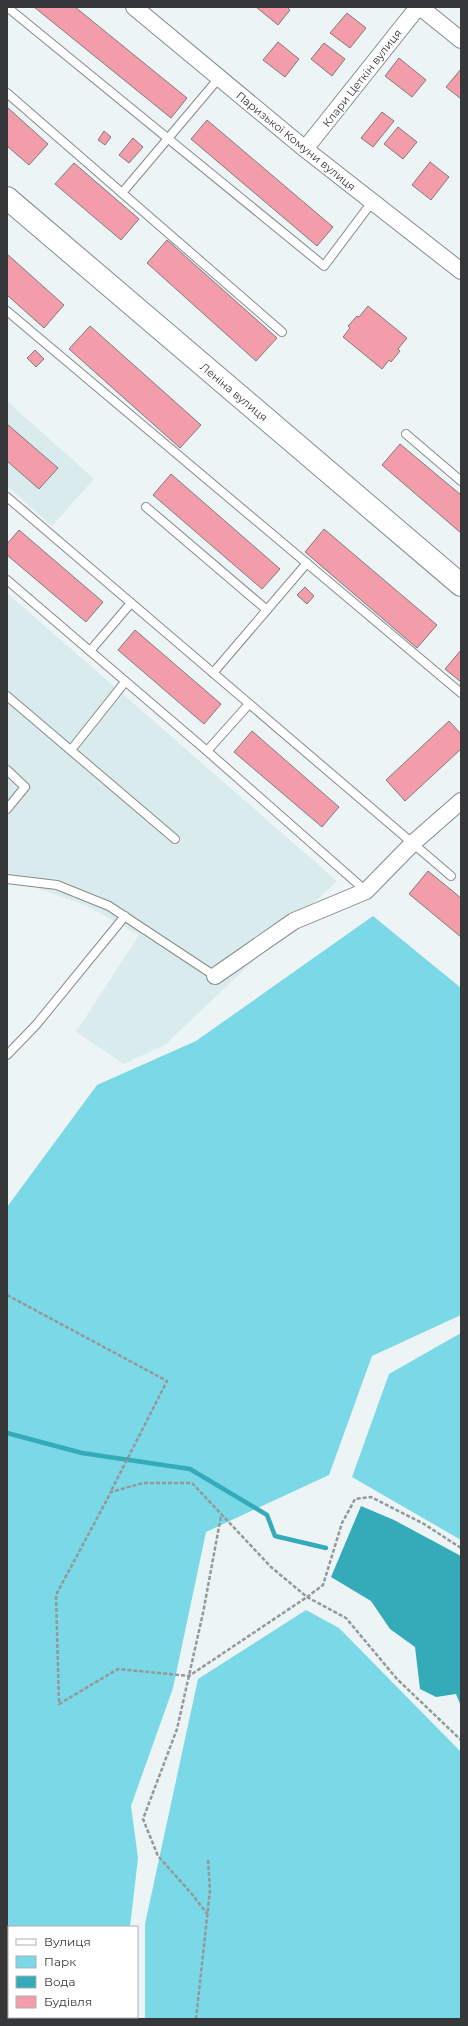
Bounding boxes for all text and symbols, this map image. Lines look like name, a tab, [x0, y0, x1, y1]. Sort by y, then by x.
street label: Клари Цеткін вулиця	[319, 26, 405, 130]
street label: Паризької Комуни вулиця	[233, 88, 359, 194]
street label: Леніна вулиця	[197, 360, 271, 424]
legend	[8, 1926, 138, 2018]
text: Вулиця	[44, 1934, 91, 1949]
text: Парк	[44, 1954, 76, 1969]
text: Вода	[44, 1974, 75, 1989]
text: Будівля	[44, 1994, 92, 2009]

